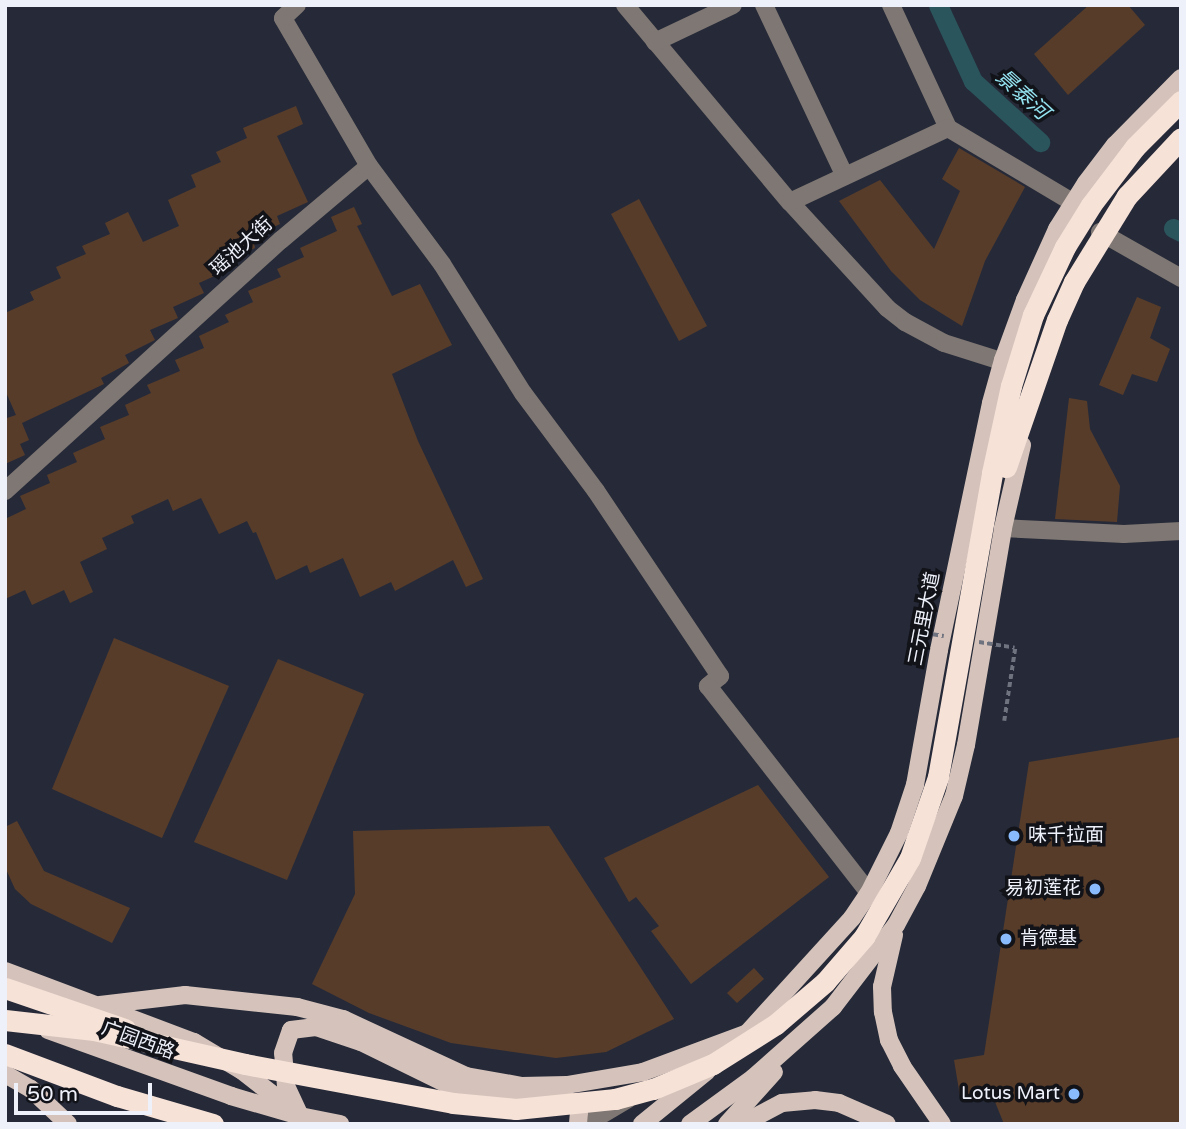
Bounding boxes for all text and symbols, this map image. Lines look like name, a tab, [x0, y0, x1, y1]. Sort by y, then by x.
water label: 景泰河	[990, 65, 1054, 125]
street label: 瑶池大街	[206, 213, 278, 281]
street label: 三元里大道	[905, 570, 945, 668]
place label: 味千拉面	[1028, 825, 1104, 847]
marker: 味千拉面	[1006, 828, 1022, 844]
place label: 易初莲花	[1005, 878, 1081, 900]
marker: 易初莲花	[1087, 881, 1103, 897]
place label: 肯德基	[1020, 928, 1077, 950]
marker: 肯德基	[998, 931, 1014, 947]
street label: 广园西路	[98, 1017, 178, 1065]
scale bar	[18, 1070, 156, 1114]
text: 50 m	[27, 1082, 78, 1107]
place label: Lotus Mart	[961, 1083, 1060, 1105]
marker: Lotus Mart	[1066, 1086, 1082, 1102]

